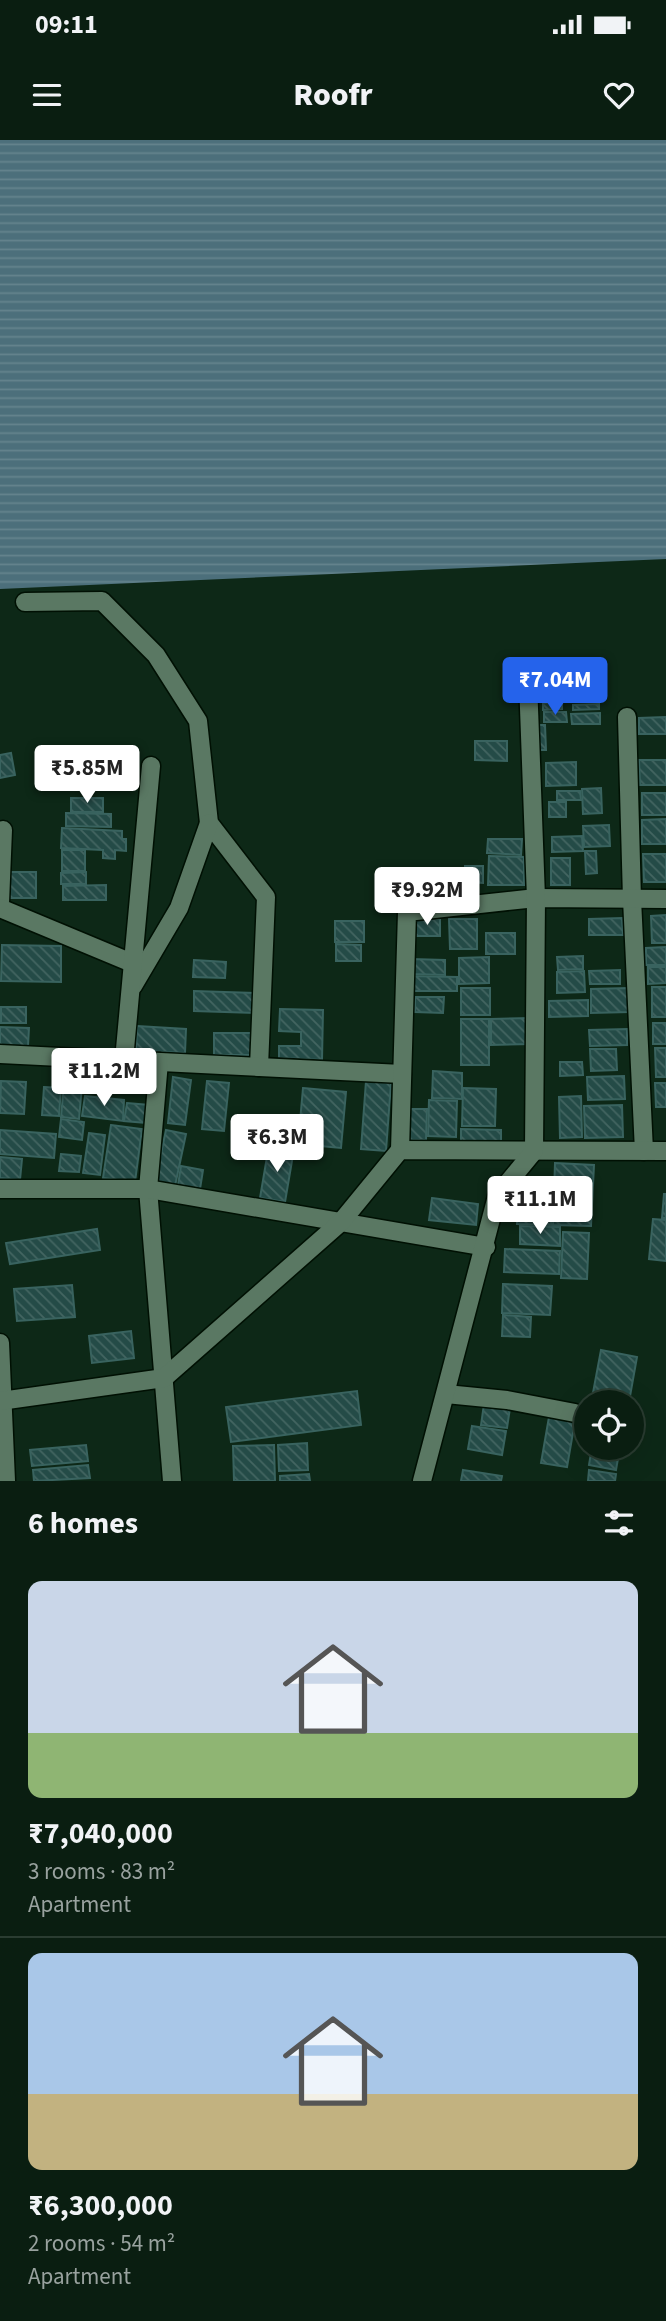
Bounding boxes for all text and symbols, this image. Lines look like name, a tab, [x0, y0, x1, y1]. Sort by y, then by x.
text: 09:11	[35, 6, 98, 43]
text: Roofr	[293, 72, 373, 118]
icon: menu	[28, 76, 66, 114]
icon: heart	[600, 76, 638, 114]
pin: ₹7.04M	[498, 658, 612, 717]
text: ₹7.04M	[518, 663, 592, 696]
pin: ₹5.85M	[30, 746, 144, 805]
text: ₹5.85M	[50, 751, 124, 784]
pin: ₹9.92M	[370, 868, 484, 927]
text: ₹9.92M	[390, 873, 464, 906]
pin: ₹11.2M	[47, 1048, 161, 1108]
text: ₹11.2M	[67, 1054, 141, 1087]
pin: ₹6.3M	[228, 1114, 326, 1174]
text: ₹6.3M	[247, 1120, 307, 1153]
pin: ₹11.1M	[483, 1176, 597, 1236]
text: ₹11.1M	[503, 1182, 577, 1215]
map controls	[574, 1390, 644, 1460]
button: locate	[574, 1390, 644, 1460]
text: 6 homes	[28, 1502, 138, 1545]
icon: filters	[600, 1504, 638, 1542]
icon: home	[270, 1626, 396, 1752]
text: ₹7,040,000	[28, 1812, 173, 1855]
text: 3 rooms · 83 m²	[28, 1855, 175, 1888]
text: Apartment	[28, 1888, 131, 1921]
icon: home	[270, 1998, 396, 2124]
text: ₹6,300,000	[28, 2184, 173, 2227]
text: 2 rooms · 54 m²	[28, 2227, 175, 2260]
text: Apartment	[28, 2260, 131, 2293]

